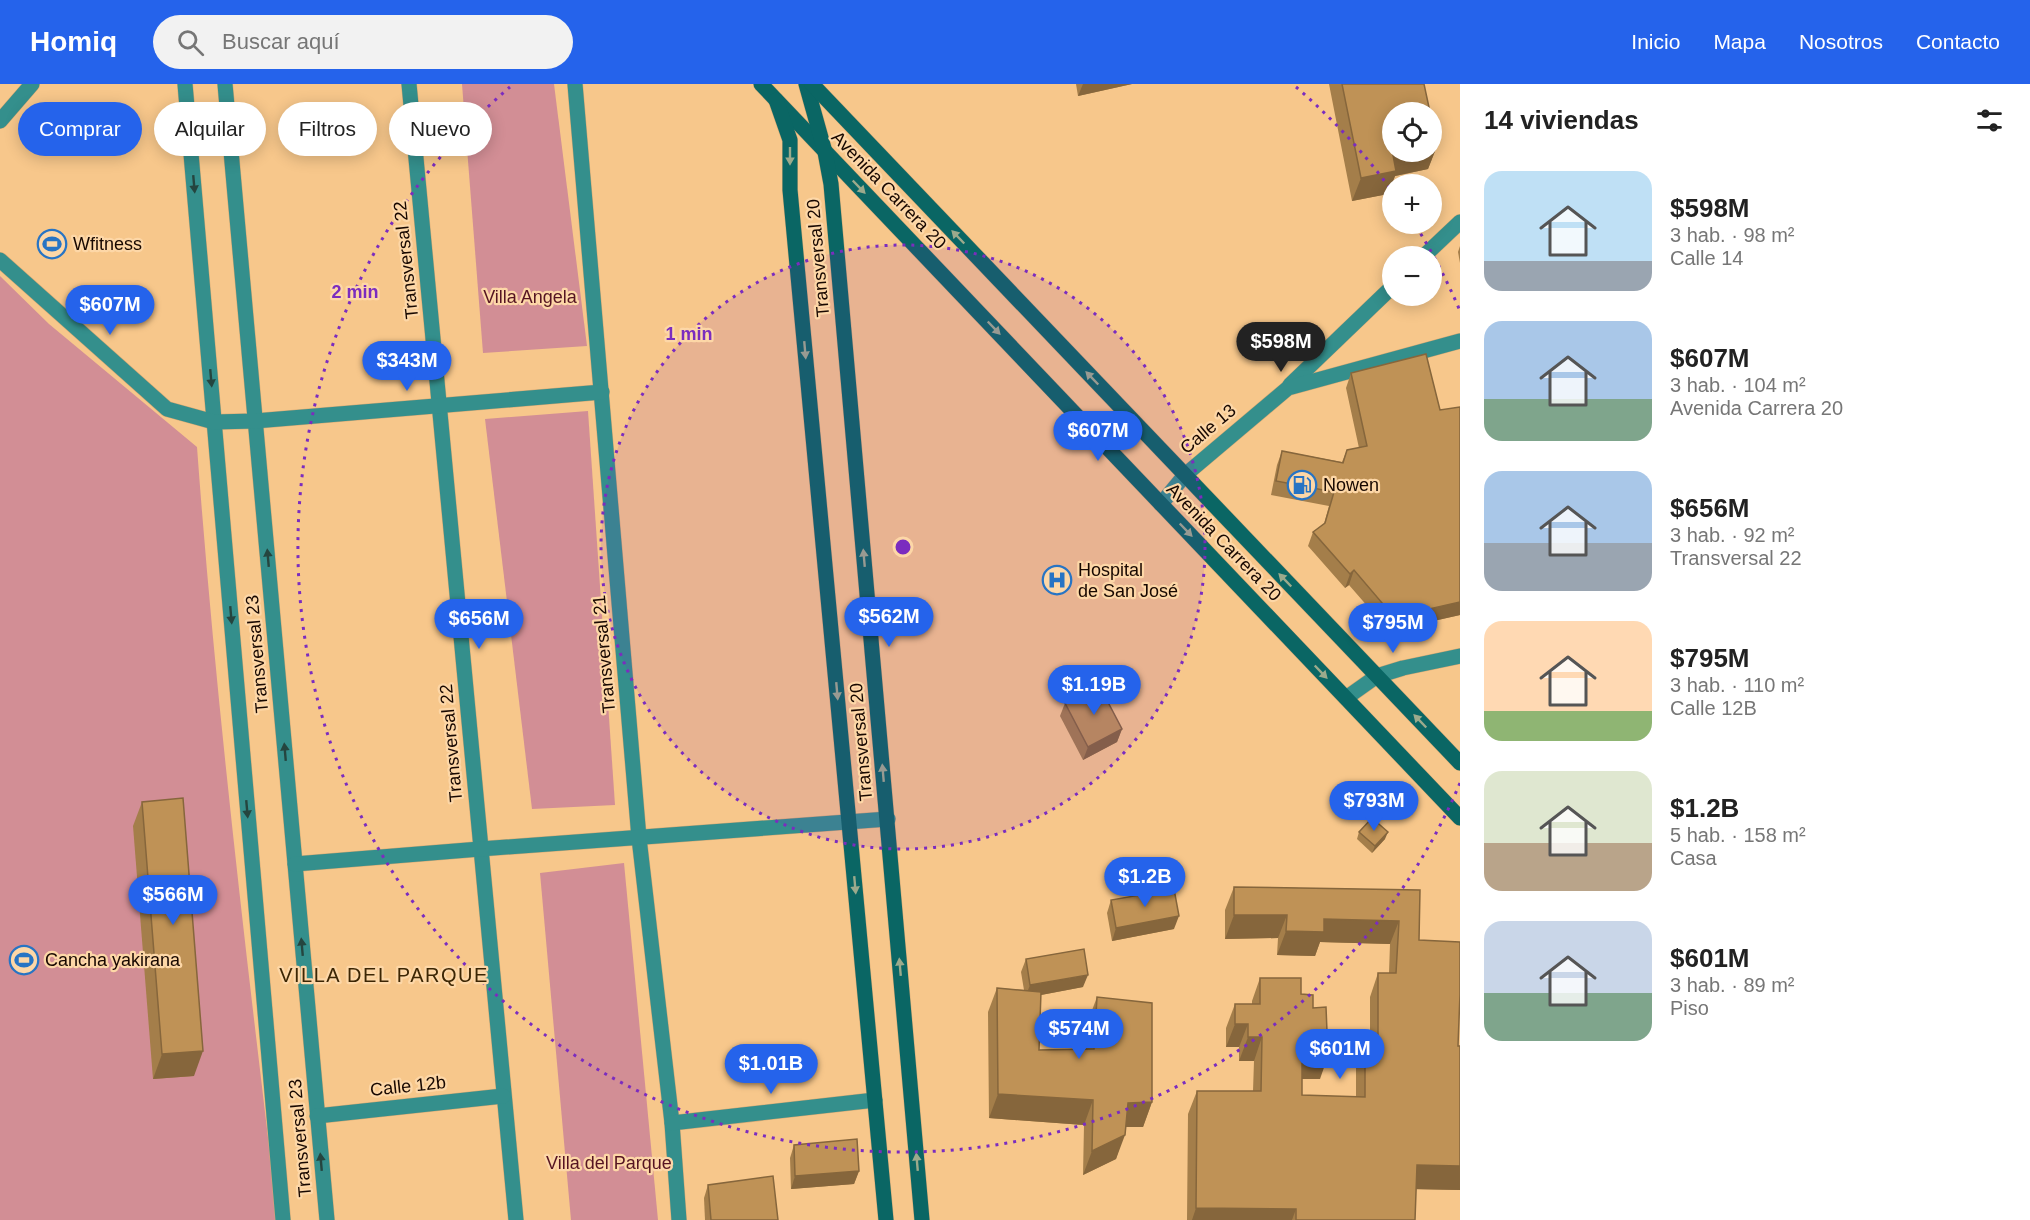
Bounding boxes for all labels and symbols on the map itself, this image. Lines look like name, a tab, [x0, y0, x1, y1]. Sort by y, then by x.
street label: Avenida Carrera 20	[828, 127, 950, 253]
one-way arrow	[785, 147, 795, 166]
one-way arrow	[189, 175, 199, 194]
one-way arrow	[852, 180, 866, 195]
street label: Transversal 20	[803, 198, 833, 318]
street label: Transversal 22	[390, 200, 422, 320]
sports icon: Wfitness	[36, 228, 68, 260]
one-way arrow	[951, 229, 965, 244]
place label: Wfitness	[73, 234, 142, 254]
text: 2 min	[331, 282, 379, 302]
pin: $607M	[68, 285, 152, 336]
park label: Villa Angela	[483, 287, 578, 307]
one-way arrow	[986, 321, 1000, 335]
pin: $598M	[1239, 322, 1323, 373]
text: 1 min	[665, 324, 713, 344]
pin: $343M	[365, 341, 449, 392]
one-way arrow	[800, 341, 810, 360]
one-way arrow	[206, 369, 215, 388]
one-way arrow	[1086, 371, 1100, 385]
street label: Calle 13	[1176, 400, 1240, 458]
pin: $607M	[1056, 411, 1140, 462]
fuel station icon: Nowen	[1286, 469, 1318, 501]
place label: Nowen	[1323, 475, 1379, 495]
street label: Avenida Carrera 20	[1163, 479, 1285, 605]
one-way arrow	[1179, 523, 1193, 538]
centre of rings	[893, 537, 913, 557]
one-way arrow	[263, 549, 272, 568]
one-way arrow	[859, 549, 869, 568]
place label: Hospital de San José	[1078, 560, 1178, 601]
hospital icon: Hospital de San José	[1041, 564, 1073, 596]
one-way arrow	[1278, 572, 1292, 587]
street label: Transversal 23	[242, 594, 272, 714]
street label: Transversal 21	[589, 594, 619, 714]
pin: $562M	[847, 597, 931, 648]
pin: $656M	[437, 599, 521, 650]
pin: $795M	[1351, 603, 1435, 654]
one-way arrow	[226, 605, 236, 624]
one-way arrow	[1313, 664, 1327, 678]
pin: $1.19B	[1045, 665, 1143, 716]
one-way arrow	[832, 681, 842, 700]
street label: Transversal 20	[846, 682, 876, 802]
street label: Transversal 22	[436, 683, 466, 803]
one-way arrow	[1413, 714, 1427, 728]
one-way arrow	[280, 743, 290, 762]
one-way arrow	[879, 764, 888, 783]
pin: $793M	[1332, 781, 1416, 832]
one-way arrow	[243, 799, 252, 818]
pin: $1.2B	[1103, 857, 1187, 908]
pin: $566M	[131, 875, 215, 926]
one-way arrow	[850, 876, 860, 895]
one-way arrow	[297, 937, 307, 956]
sports icon: Cancha yakirana	[8, 944, 40, 976]
place label: Cancha yakirana	[45, 950, 181, 970]
one-way arrow	[896, 958, 905, 977]
district label: VILLA DEL PARQUE	[279, 964, 489, 986]
pin: $574M	[1037, 1009, 1121, 1060]
pin: $601M	[1298, 1029, 1382, 1080]
pin: $1.01B	[722, 1044, 820, 1095]
street label: Calle 12b	[369, 1072, 447, 1100]
street label: Transversal 23	[285, 1078, 315, 1198]
one-way arrow	[317, 1152, 326, 1171]
one-way arrow	[912, 1152, 922, 1171]
park label: Villa del Parque	[546, 1153, 672, 1173]

